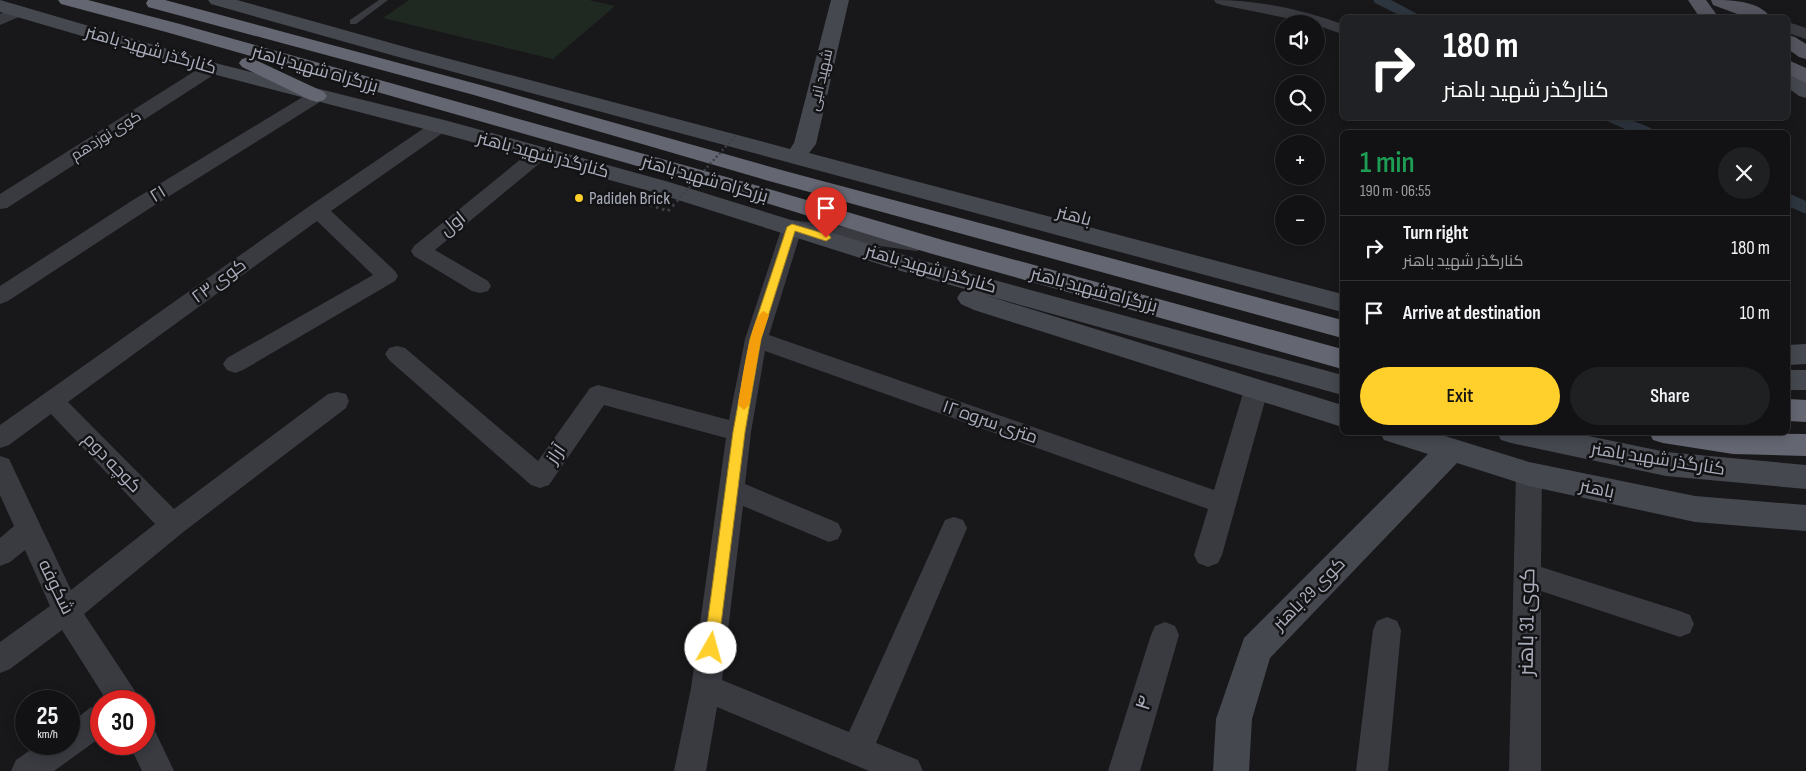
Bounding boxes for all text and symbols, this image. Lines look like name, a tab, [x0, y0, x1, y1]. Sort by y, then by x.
map controls	[1275, 15, 1325, 245]
button: sound	[1275, 15, 1325, 65]
street label: کنارگذر شهید باهنر	[82, 21, 219, 79]
text: 180 m	[1443, 25, 1519, 68]
icon: right	[1360, 35, 1425, 100]
street label: بزرگراه شهید باهنر	[248, 41, 381, 97]
street label: شهید انبی	[805, 47, 837, 113]
button: search	[1275, 75, 1325, 125]
text: کنارگذر شهید باهنر	[1443, 77, 1609, 104]
street label: کوی نوزدهم	[67, 107, 145, 165]
street label: کنارگذر شهید باهنر	[474, 127, 611, 183]
button: +	[1275, 135, 1325, 185]
text: 1 min	[1360, 145, 1415, 181]
button: close	[1718, 147, 1770, 199]
street label: بزرگراه شهید باهنر	[638, 151, 771, 207]
street label: ۲۱	[146, 181, 170, 207]
text: 190 m · 06:55	[1360, 182, 1431, 201]
pin	[805, 187, 847, 238]
place label: Padideh Brick	[589, 188, 670, 209]
marker: Padideh Brick	[573, 192, 585, 204]
icon: arrive	[812, 194, 840, 222]
button: −	[1275, 195, 1325, 245]
street label: باهنر	[1053, 201, 1094, 231]
street label: اول	[436, 207, 470, 241]
text: Turn right	[1403, 222, 1468, 245]
icon: right	[1360, 234, 1388, 262]
text: 180 m	[1731, 237, 1770, 260]
street label: کنارگذر شهید باهنر	[862, 240, 999, 298]
text: کنارگذر شهید باهنر	[1403, 252, 1524, 271]
street label: کوی ۲۳	[188, 254, 250, 308]
street label: بزرگراه شهید باهنر	[1027, 263, 1160, 317]
icon: arrive	[1360, 299, 1388, 327]
text: Arrive at destination	[1403, 302, 1541, 325]
text: 10 m	[1740, 302, 1770, 325]
button: Exit	[1360, 367, 1560, 425]
button: Share	[1570, 367, 1770, 425]
street label: ۱۲ متری سروه	[940, 396, 1040, 448]
street label: کوچه دوم	[78, 429, 145, 498]
street label: کنارگذر شهید باهنر	[1588, 438, 1727, 480]
street label: آراز	[541, 440, 570, 469]
street label: باهنر	[1577, 475, 1616, 503]
street label: کوی 29 باهنر	[1268, 553, 1350, 635]
street label: شکوفه	[34, 556, 78, 618]
street label: کوی 31 باهنر	[1514, 568, 1540, 677]
position arrow	[684, 621, 736, 673]
speed limit sign: 30	[90, 690, 155, 755]
street label: ۴	[1130, 693, 1158, 713]
text: 25	[37, 701, 58, 732]
text: km/h	[37, 727, 58, 742]

